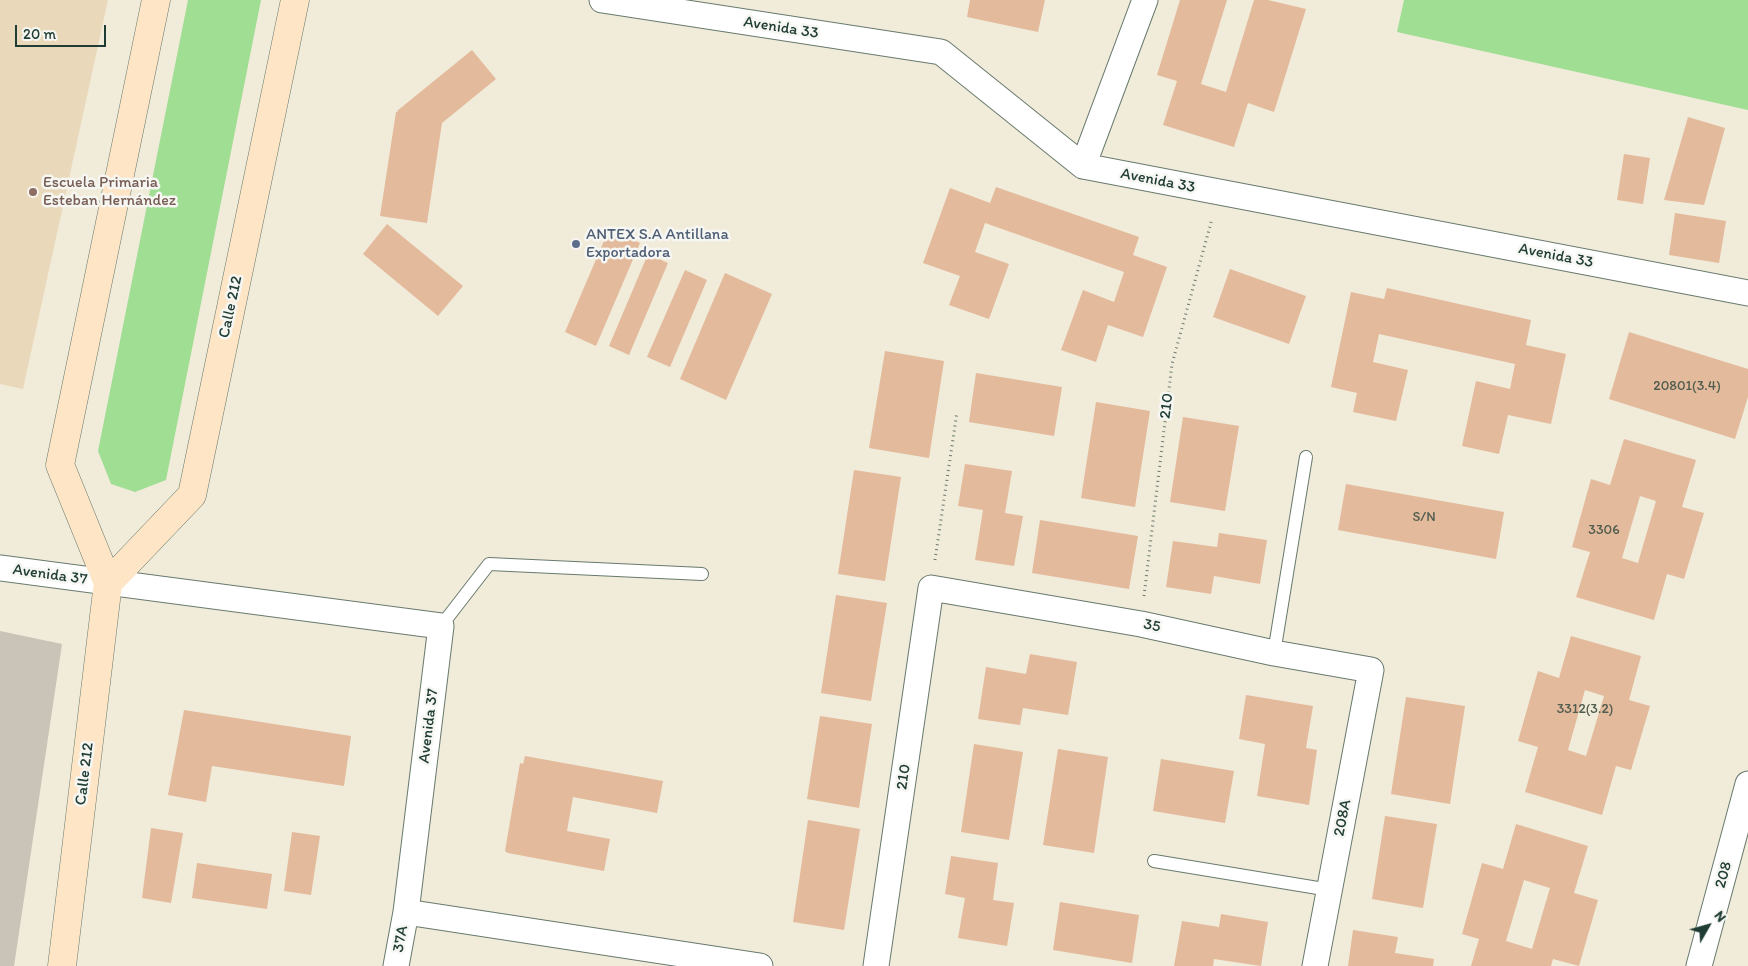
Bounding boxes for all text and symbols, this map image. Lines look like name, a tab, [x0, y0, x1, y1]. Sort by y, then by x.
street label: Avenida 33	[742, 13, 820, 43]
scale bar	[18, 15, 109, 47]
text: 20 m	[23, 25, 56, 43]
street label: Avenida 33	[1119, 164, 1197, 198]
place label: Escuela Primaria Esteban Hernández	[43, 173, 176, 211]
marker: Escuela Primaria Esteban Hernández	[27, 186, 39, 198]
place label: ANTEX S.A Antillana Exportadora	[586, 225, 729, 263]
marker: ANTEX S.A Antillana Exportadora	[570, 238, 582, 250]
street label: Avenida 33	[1517, 239, 1595, 273]
street label: Calle 212	[215, 274, 247, 340]
house number: 20801(3.4)	[1653, 378, 1721, 394]
street label: 210	[1156, 392, 1178, 420]
house number: S/N	[1412, 509, 1436, 525]
house number: 3306	[1588, 522, 1620, 538]
street label: Avenida 37	[12, 560, 88, 590]
street label: 35	[1142, 615, 1162, 637]
street label: Avenida 37	[415, 688, 443, 764]
house number: 3312(3.2)	[1557, 701, 1613, 717]
street label: Calle 212	[72, 741, 98, 807]
street label: 210	[893, 763, 915, 791]
street label: 208A	[1330, 798, 1356, 838]
street label: 208	[1711, 859, 1737, 891]
north arrow	[1683, 901, 1733, 951]
text: N	[1711, 907, 1730, 925]
street label: 37A	[389, 924, 413, 954]

